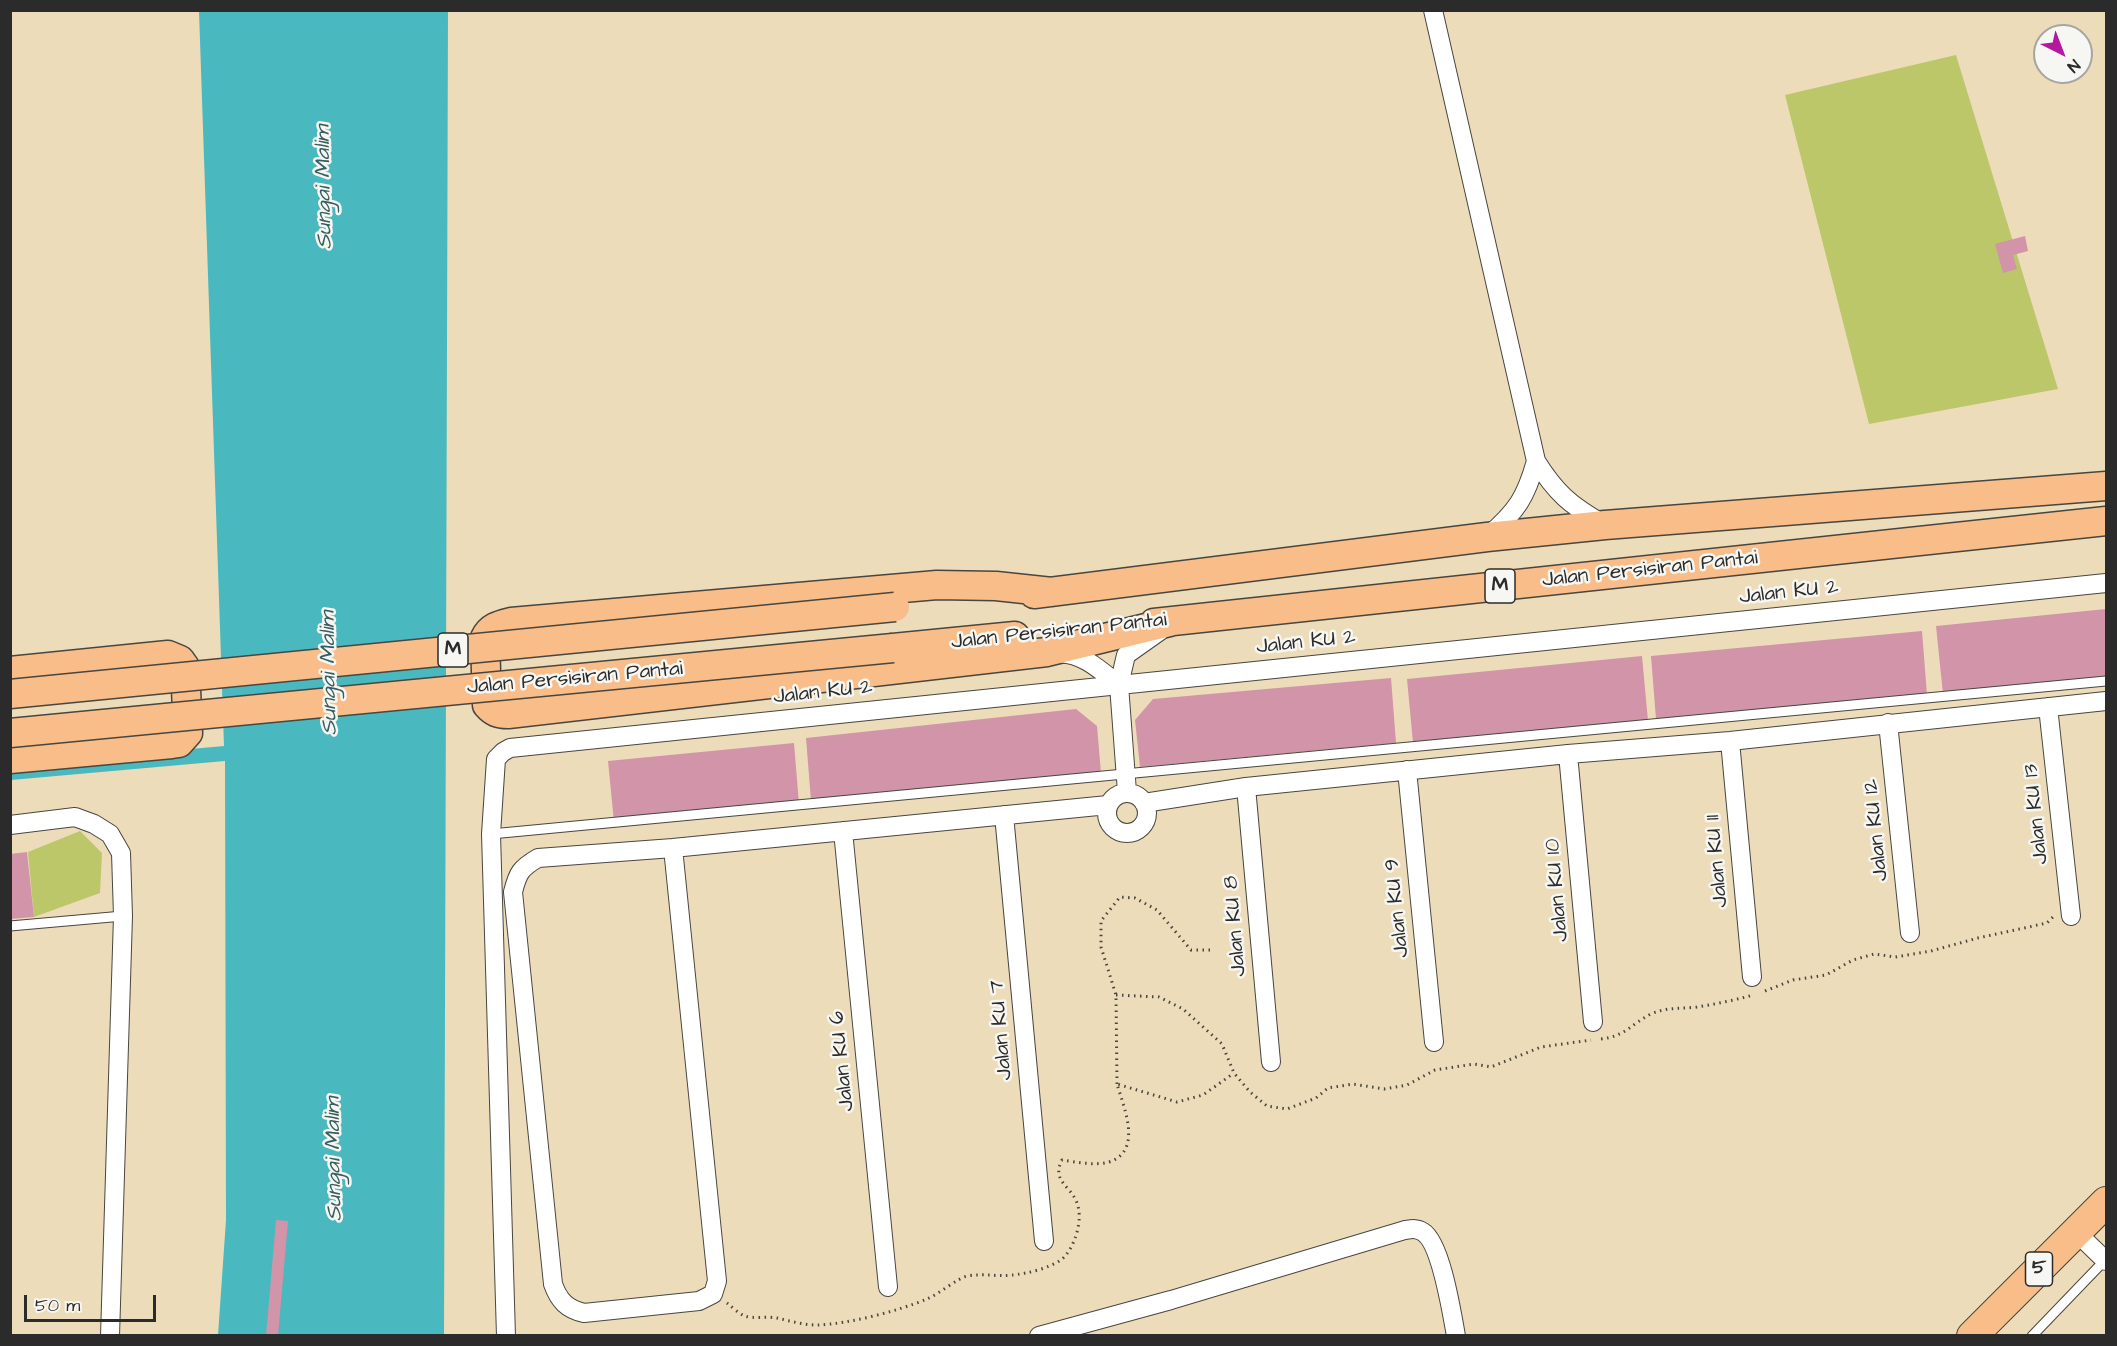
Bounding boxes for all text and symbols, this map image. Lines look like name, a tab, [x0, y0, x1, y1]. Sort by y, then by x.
north arrow	[2033, 24, 2093, 84]
text: N	[2063, 54, 2085, 77]
water label: Sungai Malim	[311, 125, 339, 249]
street label: Jalan Persisiran Pantai	[1541, 546, 1759, 594]
road number: M	[1485, 569, 1515, 603]
street label: Jalan KU 2	[1738, 575, 1840, 611]
street label: Jalan Persisiran Pantai	[950, 608, 1168, 656]
water label: Sungai Malim	[316, 611, 344, 735]
street label: Jalan KU 2	[1255, 625, 1357, 661]
road number: M	[438, 633, 468, 667]
street label: Jalan Persisiran Pantai	[466, 657, 684, 701]
street label: Jalan KU 2	[772, 675, 874, 711]
street label: Jalan KU 13	[2019, 762, 2055, 866]
street label: Jalan KU 12	[1859, 778, 1895, 882]
street label: Jalan KU 11	[1701, 814, 1735, 908]
street label: Jalan KU 10	[1541, 837, 1575, 943]
street label: Jalan KU 9	[1380, 857, 1416, 959]
street label: Jalan KU 8	[1219, 874, 1253, 978]
street label: Jalan KU 7	[985, 979, 1019, 1081]
street label: Jalan KU 6	[825, 1010, 861, 1112]
water label: Sungai Malim	[321, 1097, 349, 1221]
road number: 5	[2026, 1252, 2052, 1286]
scale bar	[27, 1283, 159, 1321]
text: 50 m	[35, 1293, 80, 1318]

